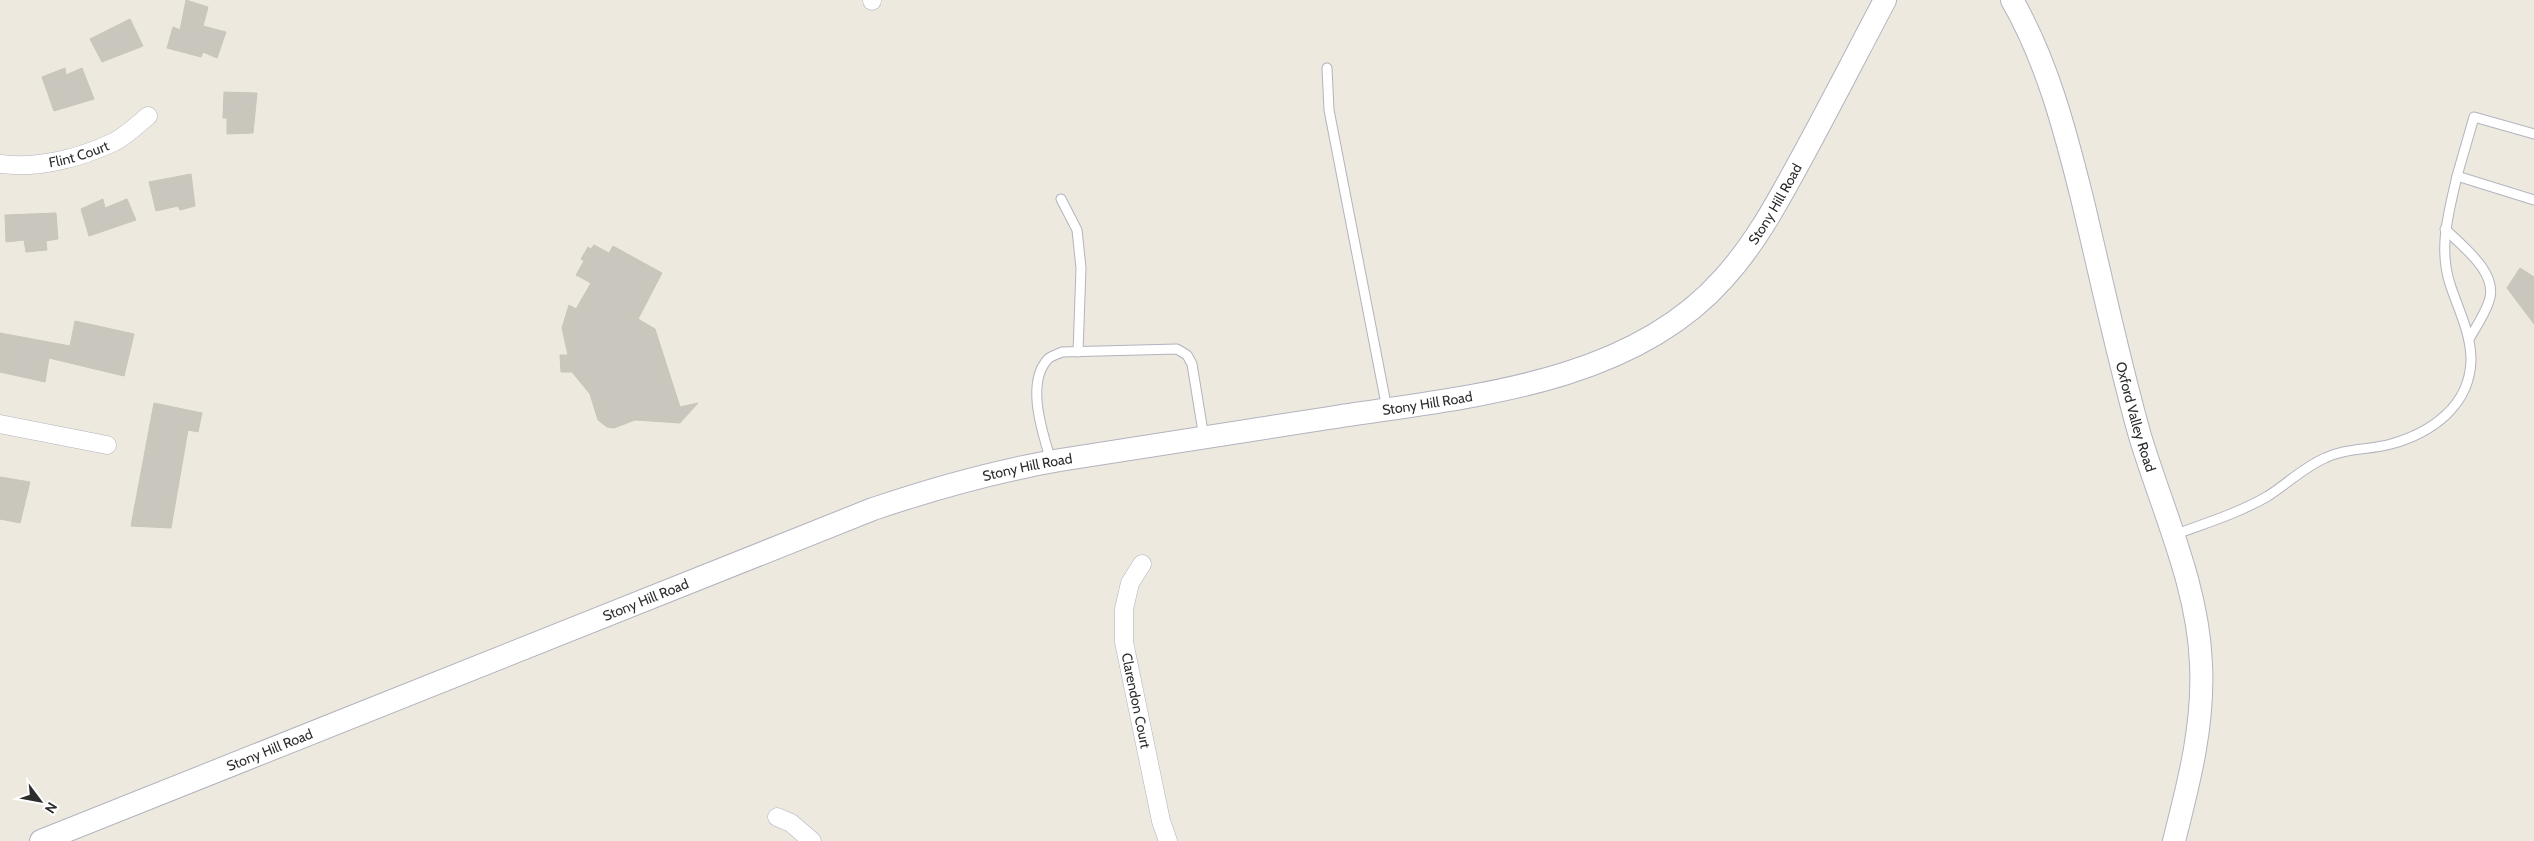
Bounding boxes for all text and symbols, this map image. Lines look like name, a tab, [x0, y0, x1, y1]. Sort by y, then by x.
street label: Flint Court	[47, 136, 112, 172]
street label: Stony Hill Road	[1744, 160, 1806, 248]
street label: Oxford Valley Road	[2112, 360, 2160, 474]
street label: Stony Hill Road	[1381, 387, 1474, 419]
street label: Stony Hill Road	[981, 449, 1074, 485]
street label: Stony Hill Road	[600, 574, 691, 625]
street label: Clarendon Court	[1117, 651, 1155, 750]
street label: Stony Hill Road	[224, 725, 315, 775]
north arrow	[15, 776, 65, 826]
text: N	[41, 799, 61, 817]

